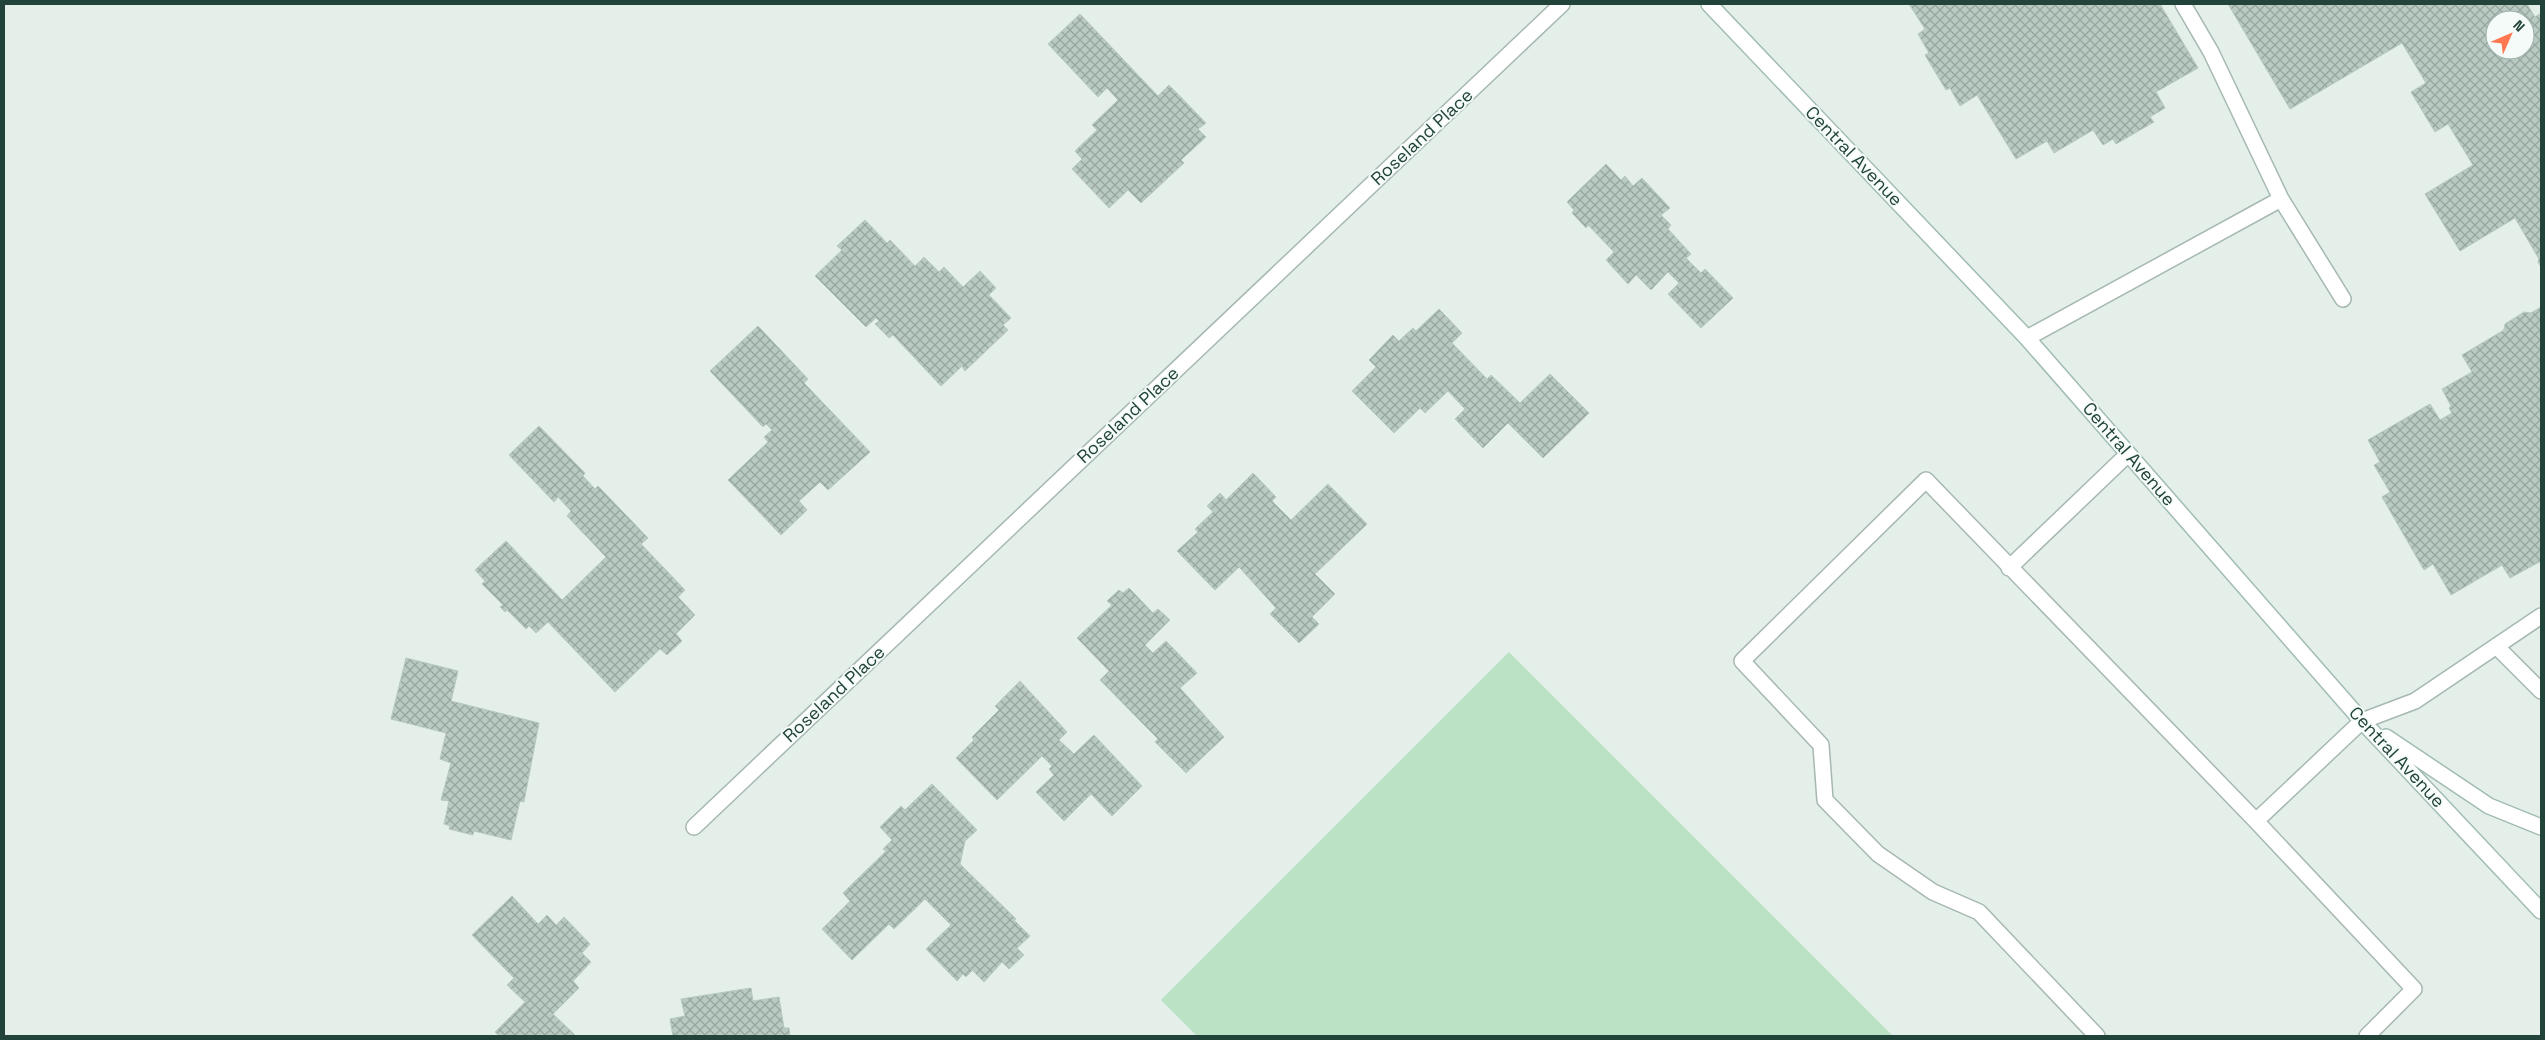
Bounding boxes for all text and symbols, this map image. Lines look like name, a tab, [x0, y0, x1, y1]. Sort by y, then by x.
north arrow	[2485, 10, 2535, 60]
text: N	[2510, 16, 2529, 35]
street label: Roseland Place	[1366, 83, 1478, 190]
street label: Central Avenue	[1801, 101, 1908, 211]
street label: Roseland Place	[1072, 361, 1184, 468]
street label: Central Avenue	[2078, 397, 2181, 510]
street label: Roseland Place	[778, 640, 890, 747]
street label: Central Avenue	[2344, 701, 2450, 812]

